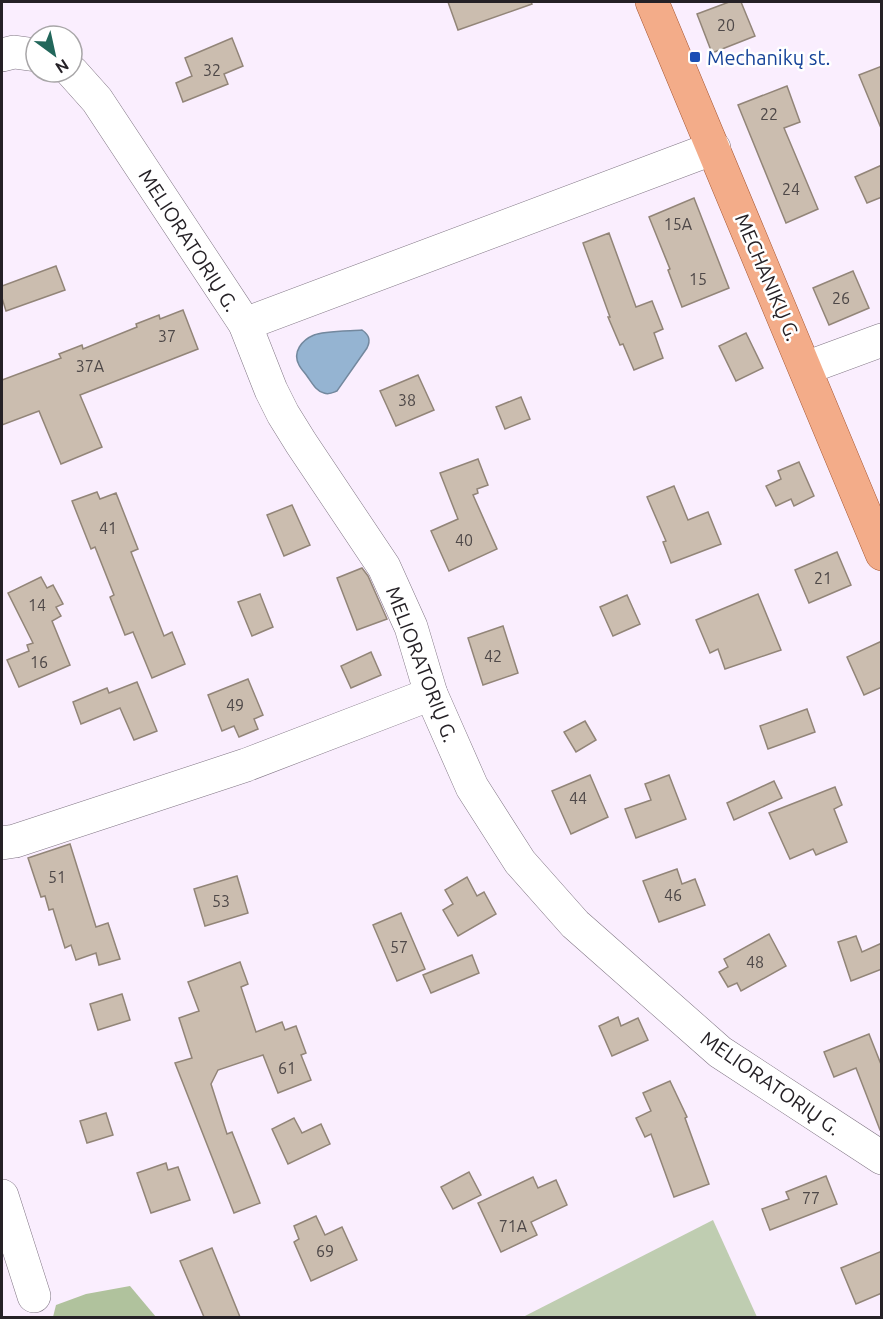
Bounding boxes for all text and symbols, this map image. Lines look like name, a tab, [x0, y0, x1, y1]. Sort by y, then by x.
house number: 20	[717, 16, 735, 34]
north arrow	[24, 24, 84, 84]
place label: Mechanikų st.	[707, 46, 830, 69]
marker: Mechanikų st.	[688, 50, 702, 64]
text: N	[52, 56, 72, 77]
house number: 32	[203, 61, 221, 79]
house number: 22	[760, 105, 778, 123]
street label: MELIORATORIŲ G.	[134, 165, 244, 315]
house number: 24	[782, 180, 800, 198]
street label: MECHANIKŲ G.	[731, 210, 805, 344]
house number: 15A	[664, 215, 693, 233]
house number: 15	[689, 270, 707, 288]
house number: 26	[832, 289, 850, 307]
house number: 37	[158, 327, 176, 345]
house number: 37A	[76, 357, 105, 375]
house number: 38	[398, 391, 416, 409]
house number: 41	[99, 519, 117, 537]
house number: 40	[455, 531, 473, 549]
house number: 21	[814, 569, 832, 587]
street label: MELIORATORIŲ G.	[382, 583, 462, 745]
house number: 14	[28, 596, 46, 614]
house number: 42	[484, 647, 502, 665]
house number: 16	[30, 653, 48, 671]
house number: 49	[226, 696, 244, 714]
house number: 44	[569, 789, 587, 807]
house number: 51	[48, 868, 66, 886]
house number: 46	[664, 886, 682, 904]
house number: 53	[212, 892, 230, 910]
house number: 57	[390, 938, 408, 956]
house number: 48	[746, 953, 764, 971]
street label: MELIORATORIŲ G.	[697, 1026, 845, 1140]
house number: 61	[278, 1059, 296, 1077]
house number: 77	[802, 1189, 820, 1207]
house number: 71A	[499, 1217, 528, 1235]
house number: 69	[316, 1242, 334, 1260]

